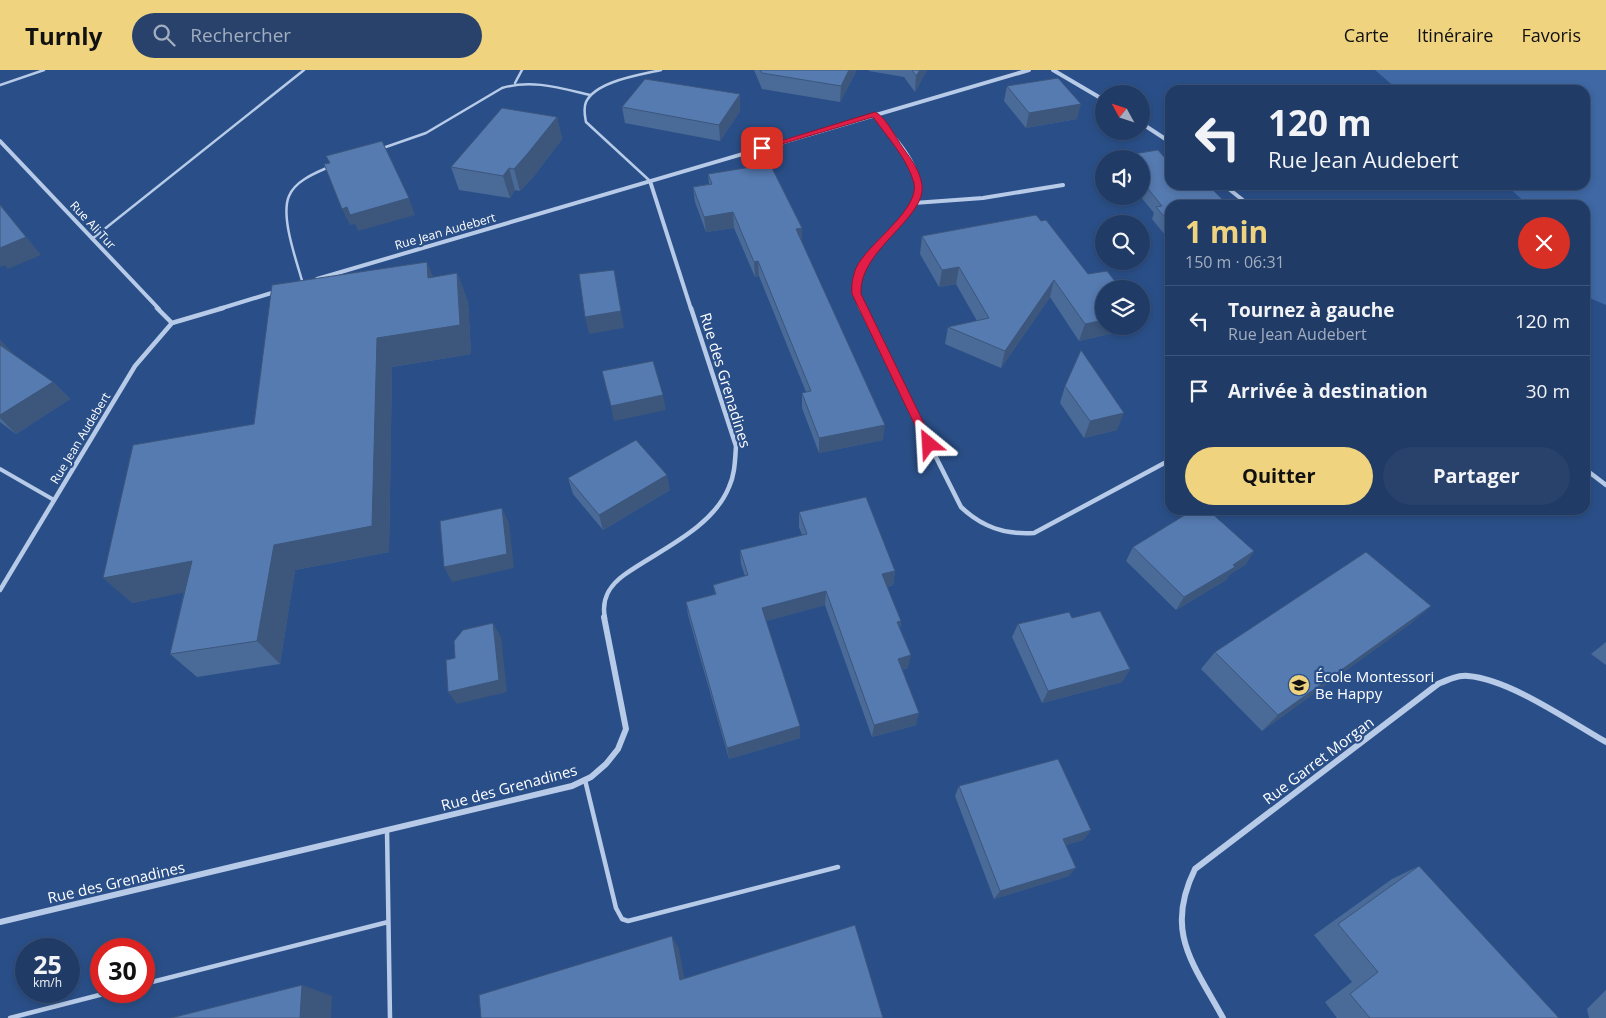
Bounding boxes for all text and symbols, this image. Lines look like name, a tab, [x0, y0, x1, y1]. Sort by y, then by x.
search box	[132, 13, 482, 58]
text: Turnly	[25, 19, 102, 52]
icon: search	[150, 21, 178, 49]
text: Rechercher	[190, 22, 291, 48]
text: Carte	[1344, 23, 1389, 47]
text: Itinéraire	[1417, 23, 1493, 47]
text: Favoris	[1521, 23, 1581, 47]
north arrow	[1095, 85, 1150, 140]
map controls	[1095, 85, 1150, 335]
text: 120 m	[1268, 99, 1372, 146]
icon: left	[1185, 105, 1250, 170]
pin	[741, 127, 783, 169]
icon: arrive	[748, 134, 776, 162]
text: Rue Jean Audebert	[1268, 144, 1459, 174]
button: sound	[1095, 150, 1150, 205]
street label: Rue Ali Tur	[66, 197, 120, 253]
street label: Rue Jean Audebert	[393, 208, 497, 254]
text: 1 min	[1185, 211, 1268, 252]
button: search	[1095, 215, 1150, 270]
button: close	[1518, 217, 1570, 269]
text: 150 m · 06:31	[1185, 251, 1285, 273]
button: layers	[1095, 280, 1150, 335]
text: Tournez à gauche	[1228, 297, 1394, 323]
icon: left	[1185, 307, 1213, 335]
text: 120 m	[1515, 308, 1570, 334]
street label: Rue des Grenadines	[696, 310, 756, 450]
text: Rue Jean Audebert	[1228, 323, 1367, 345]
icon: arrive	[1185, 377, 1213, 405]
text: Arrivée à destination	[1228, 378, 1428, 404]
text: 30 m	[1526, 378, 1570, 404]
street label: Rue Jean Audebert	[46, 389, 114, 487]
position arrow	[902, 417, 954, 469]
button: Quitter	[1185, 447, 1373, 505]
button: Partager	[1383, 447, 1570, 505]
place label: École Montessori Be Happy	[1315, 666, 1434, 703]
school or university icon: École Montessori Be Happy	[1287, 673, 1311, 697]
street label: Rue Garret Morgan	[1258, 712, 1378, 808]
street label: Rue des Grenadines	[439, 759, 579, 815]
street label: Rue des Grenadines	[45, 856, 187, 908]
speed limit sign: 30	[90, 938, 155, 1003]
text: 25	[33, 947, 62, 981]
text: km/h	[33, 974, 62, 991]

